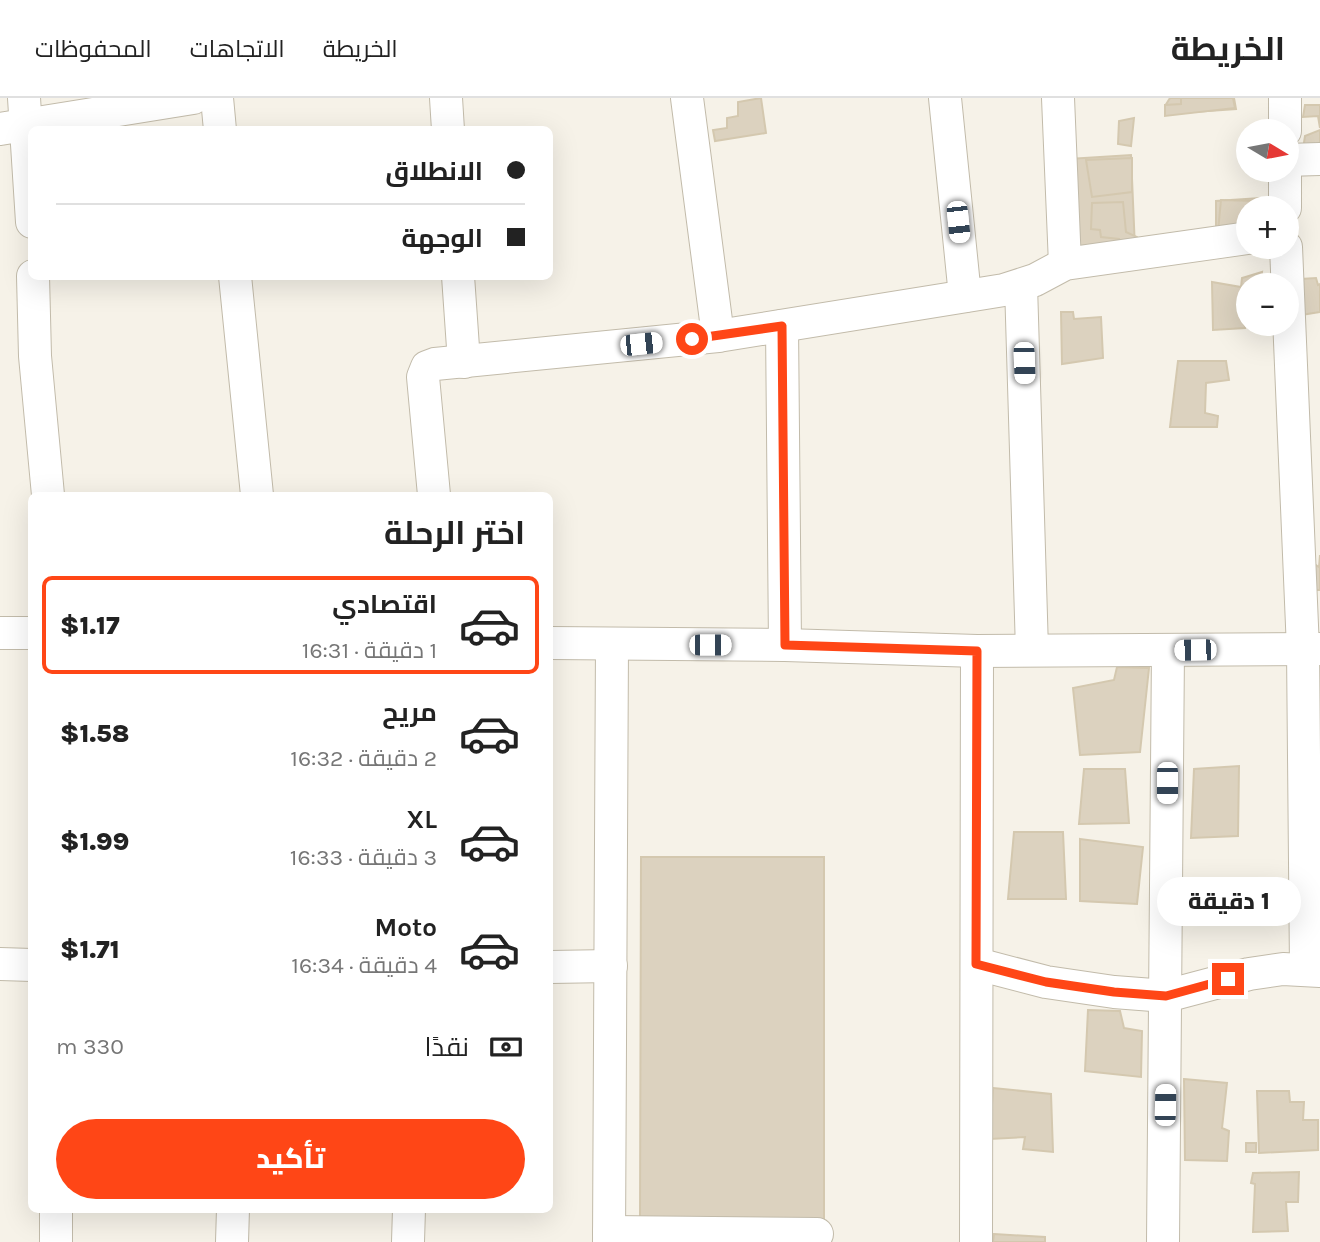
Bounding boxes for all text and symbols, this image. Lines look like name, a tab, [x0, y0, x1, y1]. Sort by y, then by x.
text: الخريطة	[1171, 30, 1285, 68]
text: المحفوظات	[35, 35, 152, 63]
text: الاتجاهات	[190, 35, 285, 63]
text: الخريطة	[323, 35, 398, 63]
north arrow	[1236, 119, 1298, 182]
map controls	[1236, 119, 1299, 336]
text: الانطلاق	[385, 156, 483, 187]
button: +	[1236, 196, 1299, 259]
car	[946, 200, 971, 244]
text: الوجهة	[402, 223, 483, 254]
button: −	[1236, 273, 1299, 336]
route start	[676, 323, 708, 355]
car	[620, 331, 663, 357]
car	[1013, 342, 1036, 384]
text: اختر الرحلة	[384, 515, 525, 552]
text: اقتصادي	[332, 589, 437, 620]
icon: car	[458, 594, 521, 657]
text: $1.17	[60, 610, 120, 641]
car	[690, 635, 732, 656]
text: 1 دقيقة · 16:31	[302, 637, 437, 664]
car	[1174, 639, 1217, 661]
text: مريح	[382, 697, 437, 728]
icon: car	[458, 702, 521, 765]
text: $1.58	[60, 718, 129, 749]
text: 2 دقيقة · 16:32	[290, 745, 437, 772]
car	[1157, 762, 1178, 804]
text: XL	[406, 804, 437, 835]
icon: car	[458, 810, 521, 873]
text: $1.99	[60, 826, 129, 857]
text: 3 دقيقة · 16:33	[290, 844, 437, 871]
callout: 1 دقيقة	[1156, 878, 1300, 926]
text: 1 دقيقة	[1188, 888, 1270, 915]
text: Moto	[375, 912, 437, 943]
icon: car	[458, 918, 521, 981]
text: $1.71	[60, 934, 120, 965]
text: 4 دقيقة · 16:34	[291, 952, 437, 979]
route end	[1212, 963, 1244, 995]
icon: cash	[487, 1028, 525, 1066]
text: نقدًا	[425, 1032, 469, 1063]
text: 330 m	[56, 1033, 124, 1060]
car	[1155, 1084, 1176, 1126]
button: تأكيد	[56, 1119, 525, 1199]

